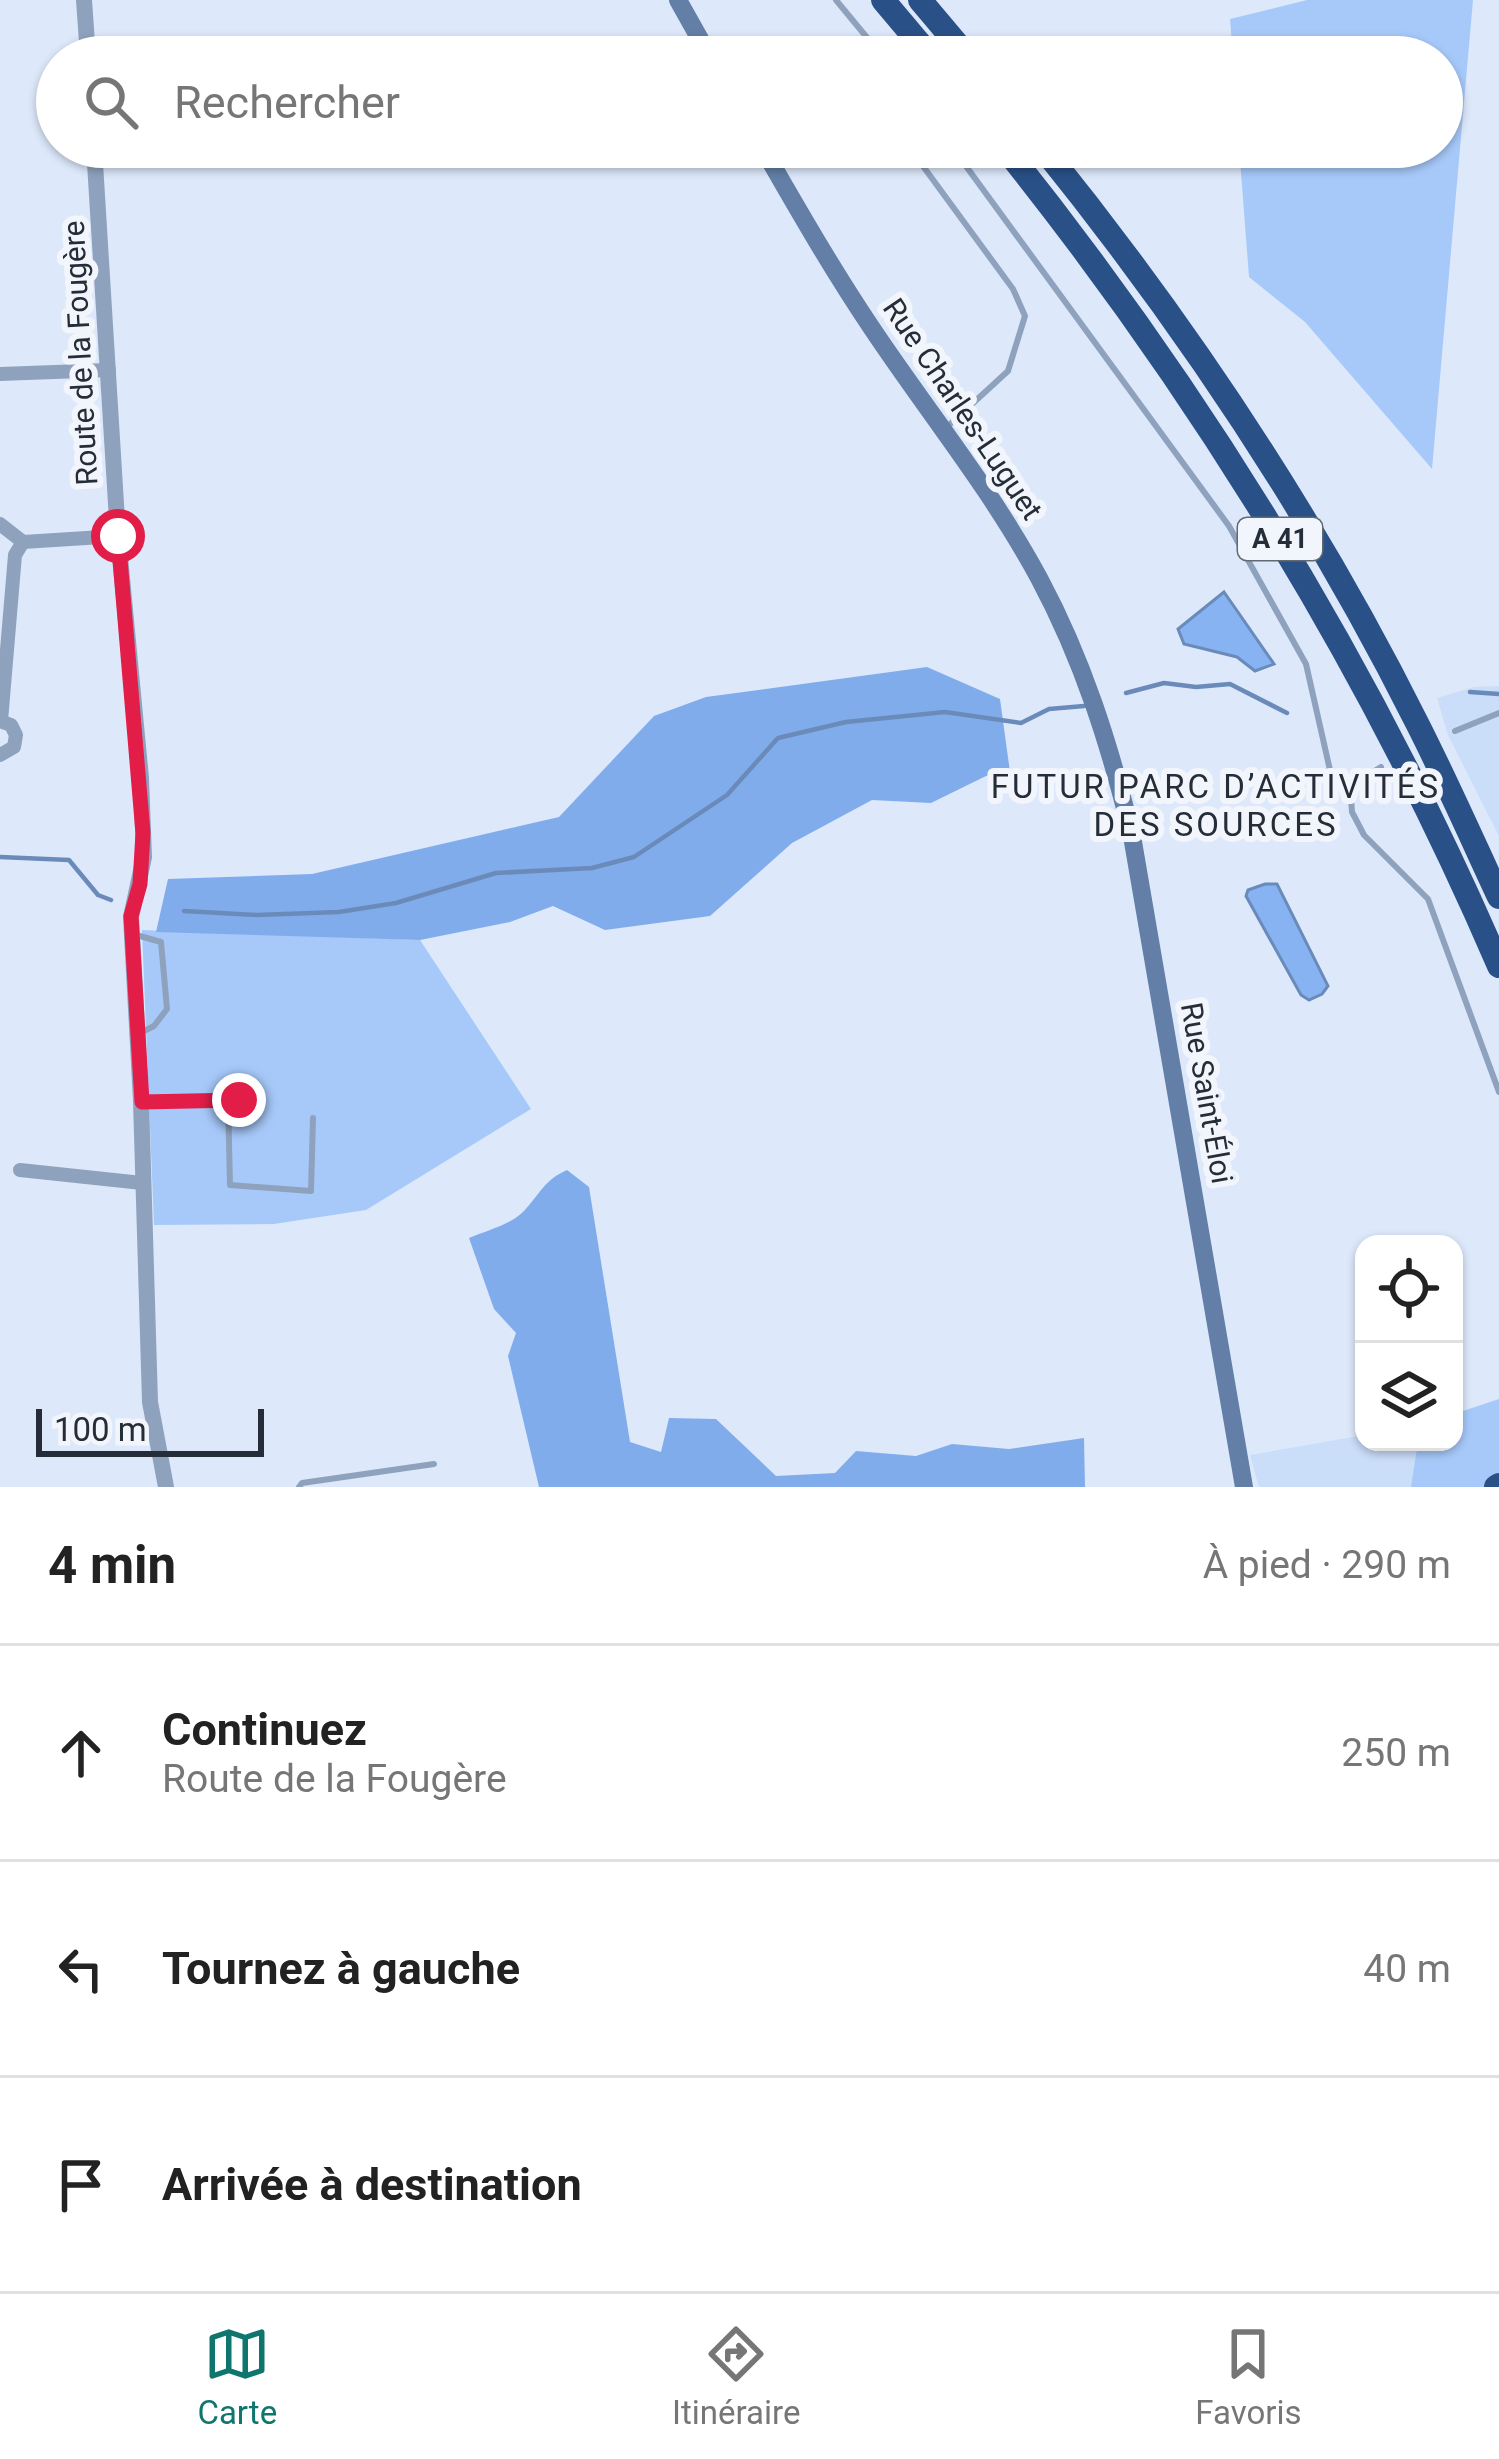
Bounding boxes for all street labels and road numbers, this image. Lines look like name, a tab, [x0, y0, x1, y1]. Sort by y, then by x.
street label: Route de la Fougère	[56, 220, 104, 486]
street label: Rue Charles-Luguet	[876, 292, 1050, 526]
road number: A 41	[1238, 518, 1322, 560]
street label: Rue Saint-Éloi	[1174, 1000, 1240, 1186]

